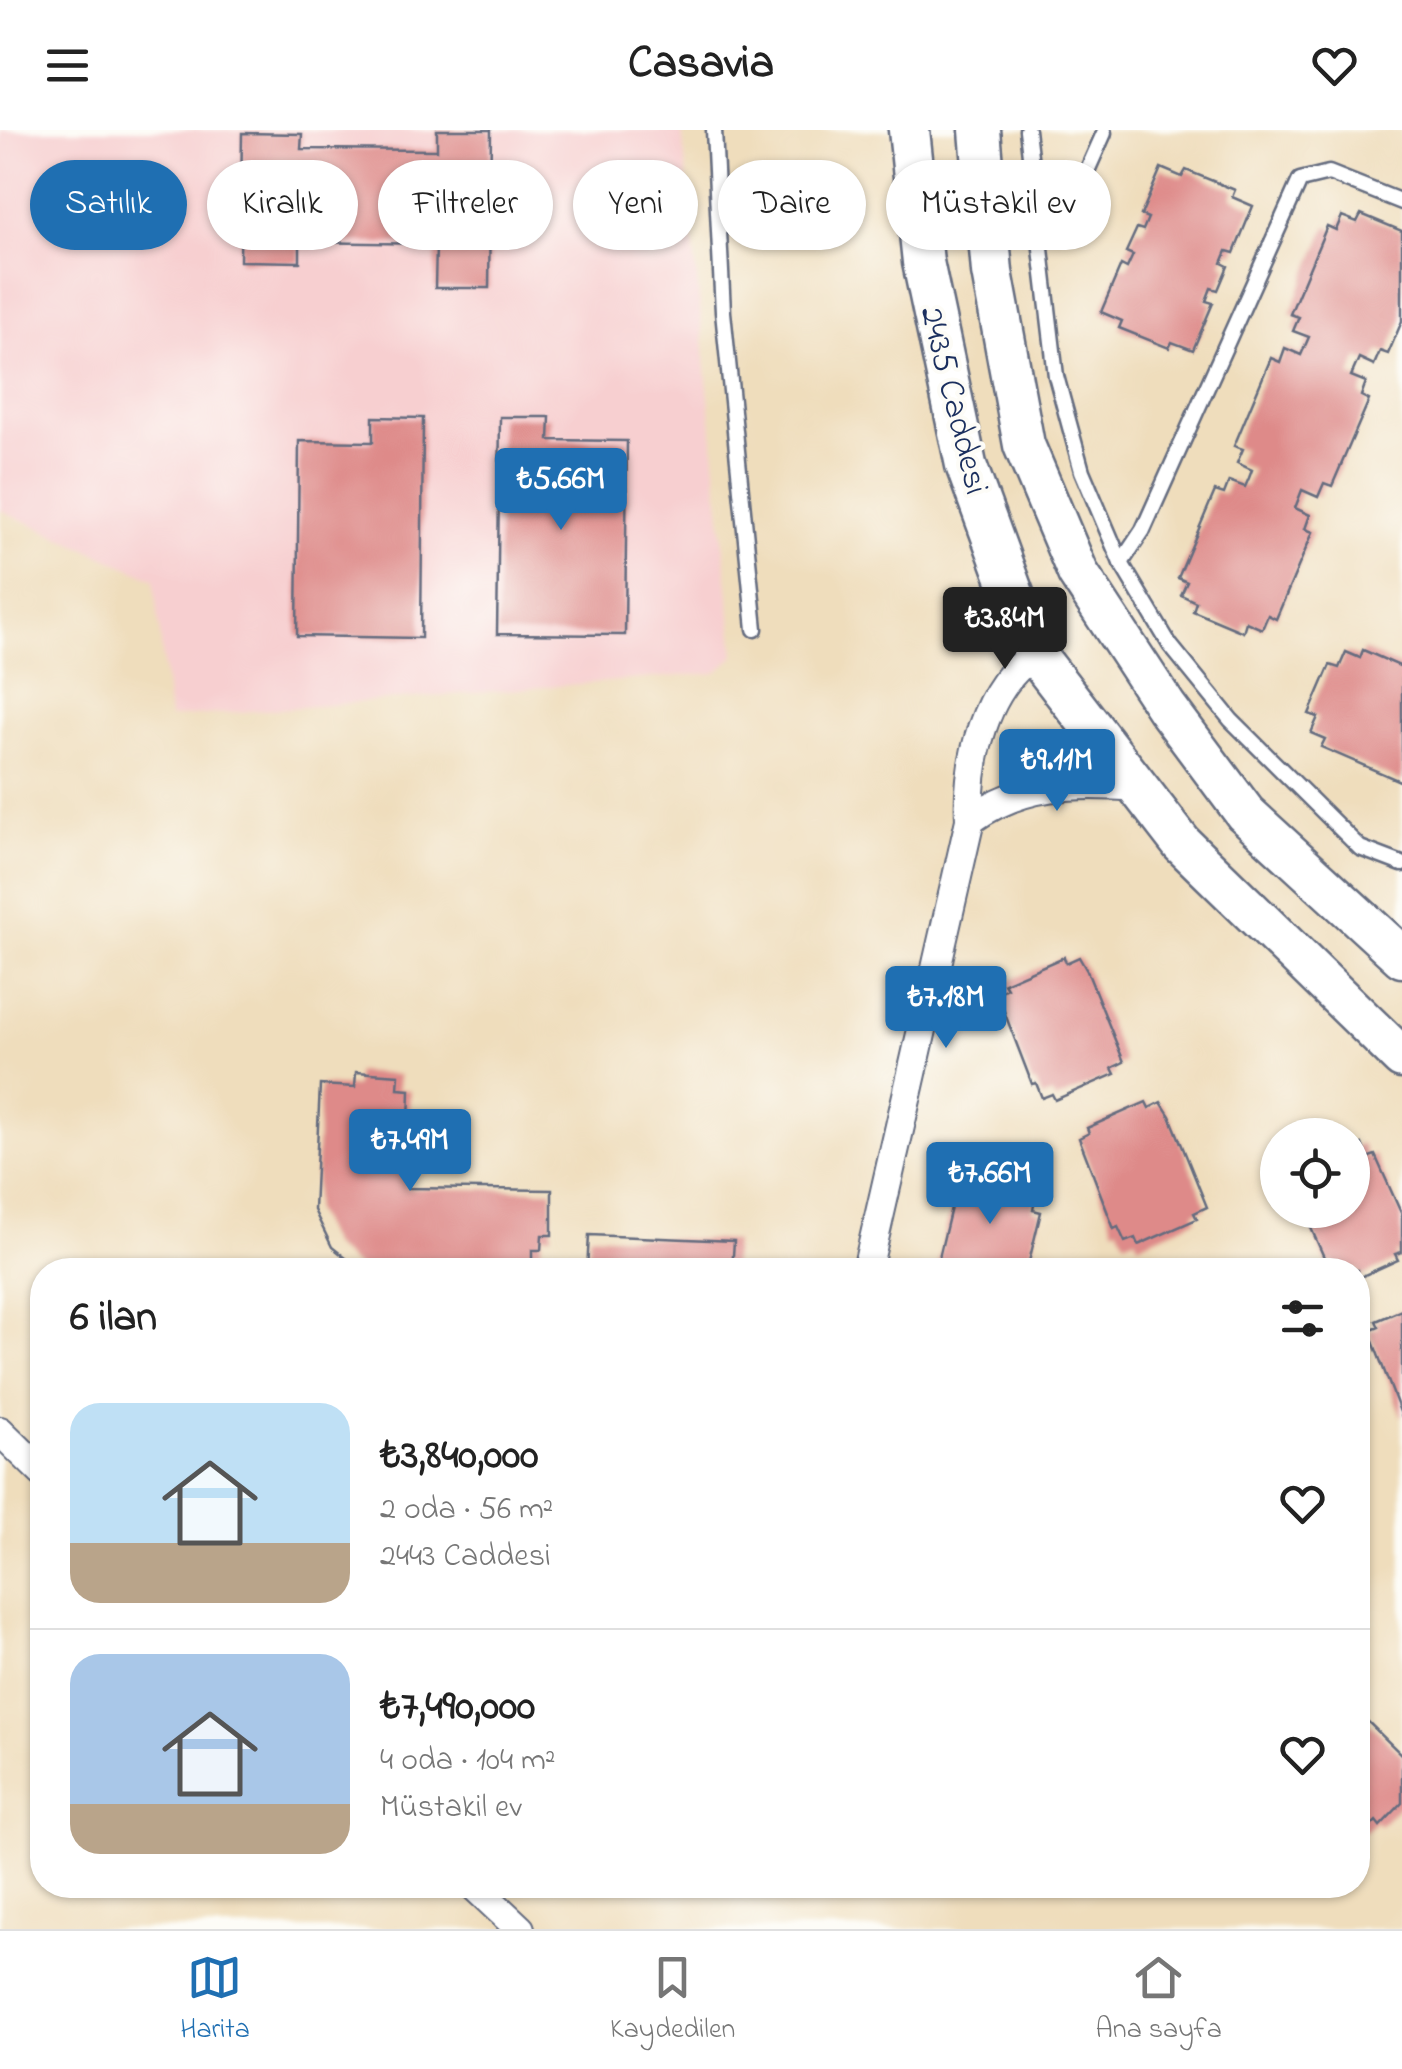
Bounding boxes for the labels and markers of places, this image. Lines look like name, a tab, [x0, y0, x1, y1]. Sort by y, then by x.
pin: ₺5.66M	[480, 448, 642, 533]
pin: ₺3.84M	[924, 587, 1086, 672]
pin: ₺9.11M	[976, 729, 1138, 814]
pin: ₺7.18M	[865, 966, 1027, 1051]
pin: ₺7.49M	[329, 1109, 491, 1194]
pin: ₺7.66M	[909, 1142, 1071, 1227]

